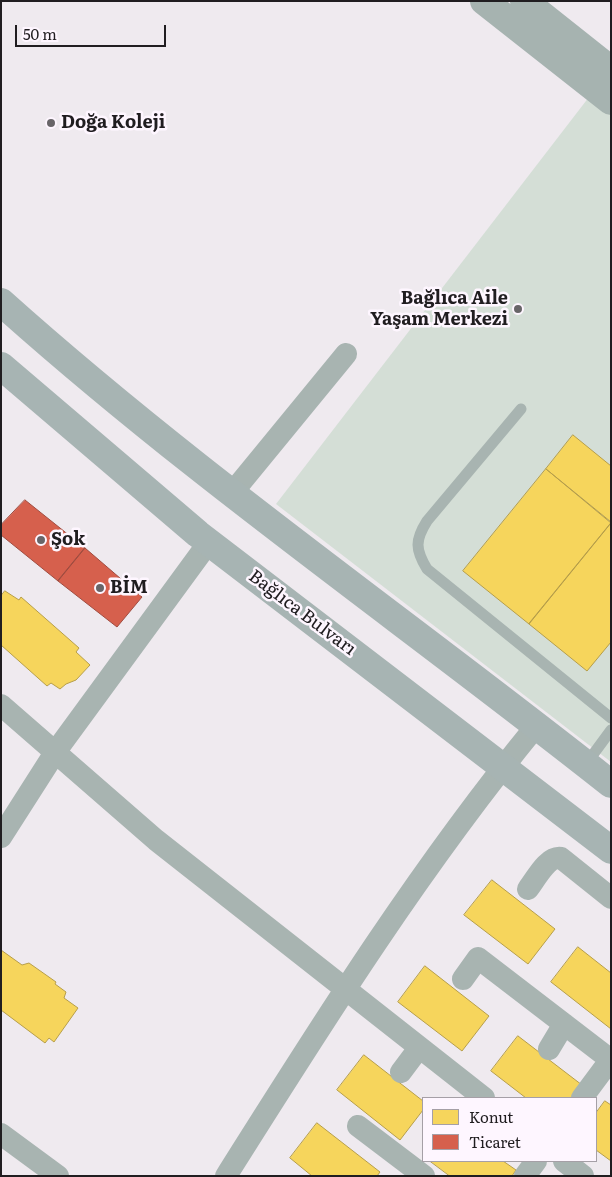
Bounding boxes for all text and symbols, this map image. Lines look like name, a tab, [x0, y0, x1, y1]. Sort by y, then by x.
scale bar	[18, 15, 169, 47]
text: 50 m	[23, 22, 57, 45]
place label: Doğa Koleji	[61, 112, 165, 134]
marker: Doğa Koleji	[45, 117, 57, 129]
place label: Bağlıca Aile Yaşam Merkezi	[370, 288, 508, 330]
marker: Bağlıca Aile Yaşam Merkezi	[512, 303, 524, 315]
place label: Şok	[51, 529, 85, 551]
marker: Şok	[35, 534, 47, 546]
street label: Bağlıca Bulvarı	[244, 566, 360, 660]
place label: BİM	[110, 577, 148, 599]
marker: BİM	[94, 582, 106, 594]
legend	[422, 1097, 597, 1162]
text: Konut	[469, 1105, 513, 1128]
text: Ticaret	[469, 1130, 521, 1153]

